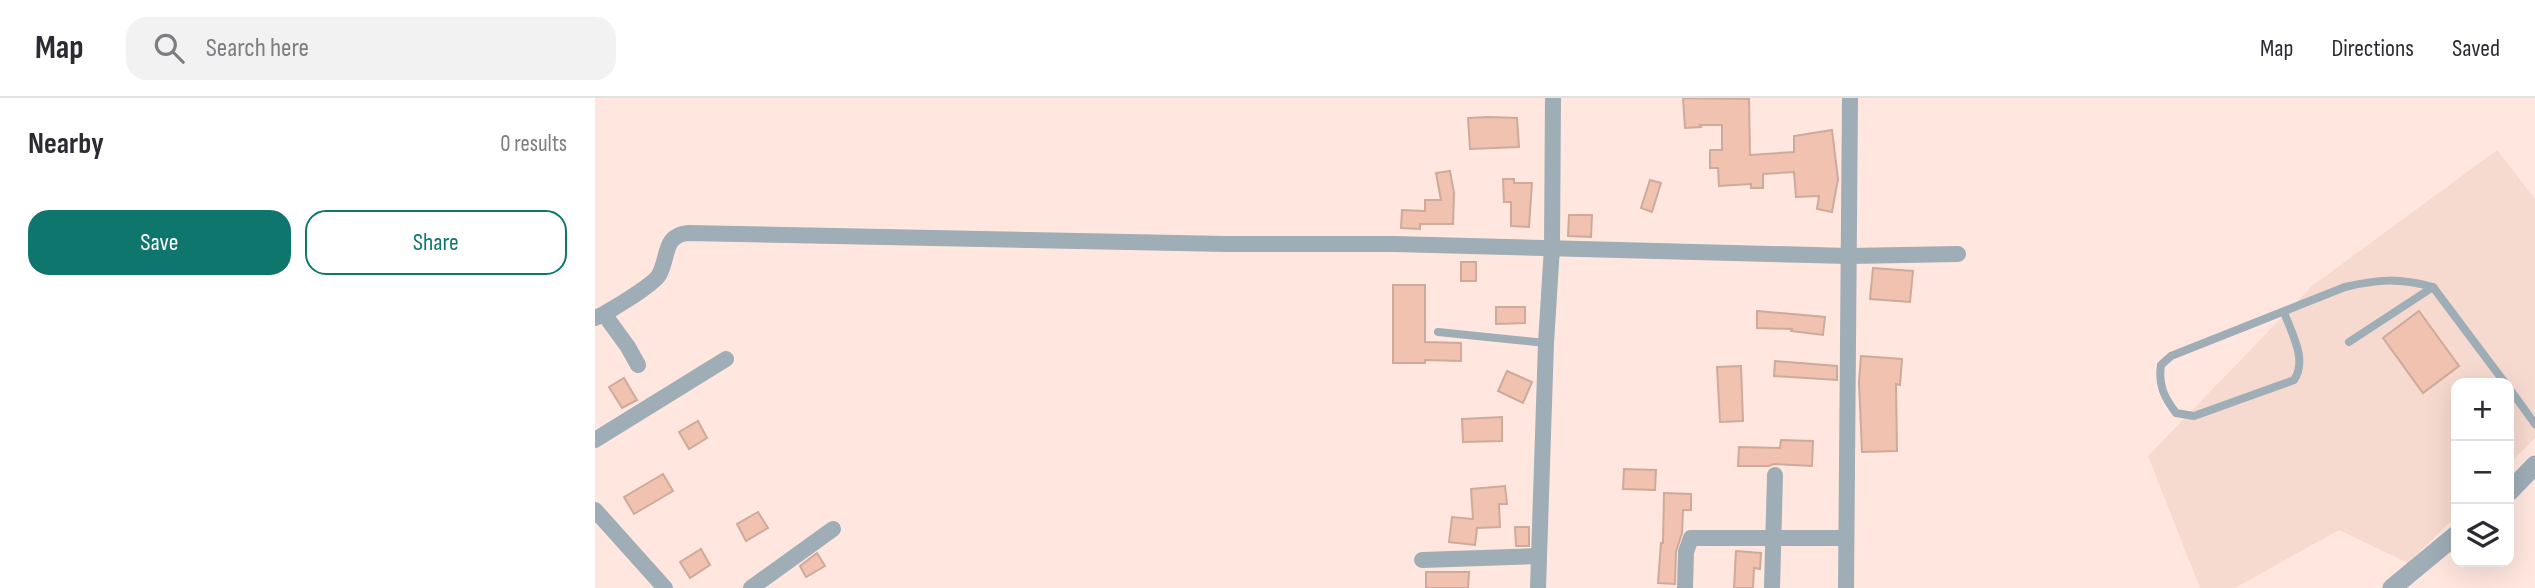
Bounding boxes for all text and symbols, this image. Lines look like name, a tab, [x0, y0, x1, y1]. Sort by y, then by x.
search box	[126, 17, 616, 80]
text: Map	[35, 28, 84, 68]
icon: search	[150, 29, 188, 67]
text: Search here	[206, 33, 309, 64]
text: Map	[2260, 34, 2293, 63]
text: Directions	[2331, 34, 2414, 63]
text: Saved	[2452, 34, 2500, 63]
text: Nearby	[28, 126, 104, 162]
text: 0 results	[500, 130, 567, 158]
button: Save	[28, 210, 291, 275]
button: Share	[305, 210, 567, 275]
map controls	[2451, 378, 2514, 567]
button: +	[2451, 378, 2514, 441]
button: −	[2451, 441, 2514, 504]
button: layers	[2451, 504, 2514, 567]

